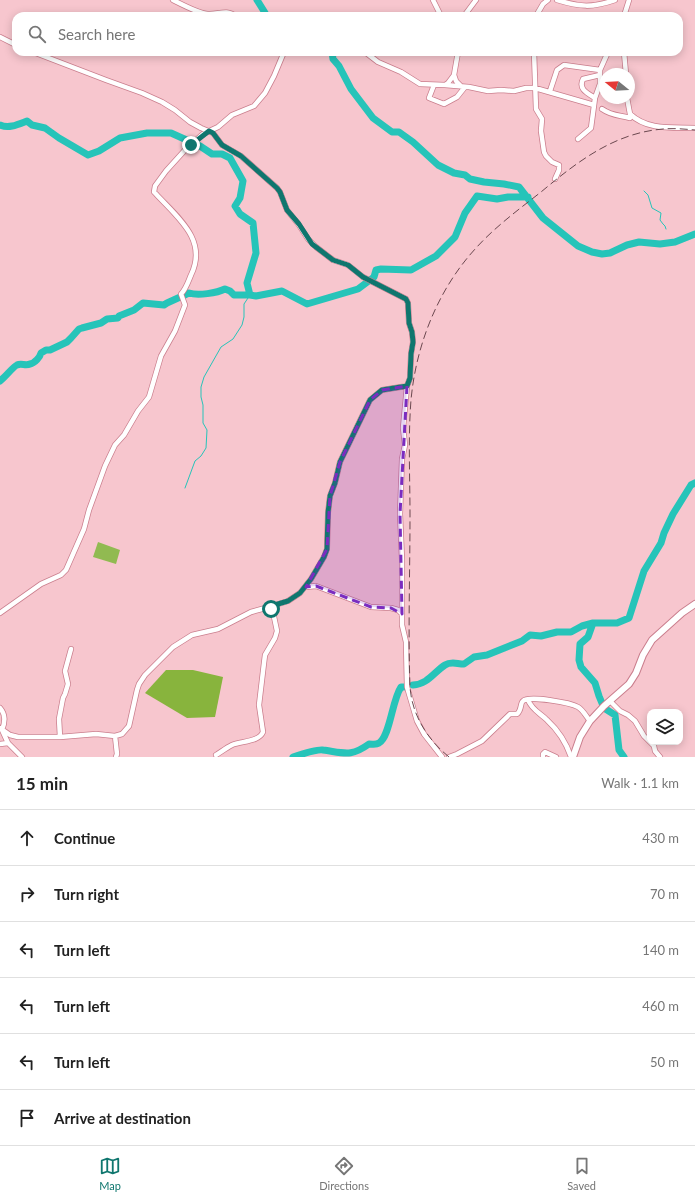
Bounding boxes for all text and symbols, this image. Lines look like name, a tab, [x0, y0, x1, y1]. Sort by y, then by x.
search box	[12, 12, 683, 56]
icon: search	[26, 23, 48, 45]
text: Search here	[58, 25, 135, 43]
north arrow	[599, 68, 635, 104]
route end	[182, 136, 200, 154]
route start	[262, 600, 280, 618]
map controls	[647, 709, 683, 745]
button: layers	[647, 709, 683, 745]
text: 15 min	[16, 773, 68, 794]
text: Walk · 1.1 km	[601, 775, 679, 791]
icon: ahead	[16, 827, 38, 849]
text: Continue	[54, 829, 115, 847]
text: 430 m	[642, 830, 679, 846]
icon: right	[16, 883, 38, 905]
text: Turn right	[54, 885, 119, 903]
text: 70 m	[650, 886, 679, 902]
icon: left	[16, 939, 38, 961]
text: Turn left	[54, 941, 110, 959]
text: 140 m	[642, 942, 679, 958]
icon: left	[16, 995, 38, 1017]
text: Turn left	[54, 997, 110, 1015]
text: 460 m	[642, 998, 679, 1014]
icon: left	[16, 1051, 38, 1073]
text: Turn left	[54, 1053, 110, 1071]
text: 50 m	[650, 1054, 679, 1070]
icon: arrive	[16, 1107, 38, 1129]
text: Arrive at destination	[54, 1109, 191, 1127]
tab: Map	[99, 1155, 121, 1192]
tab: Directions	[319, 1155, 369, 1192]
tab: Saved	[567, 1155, 596, 1192]

